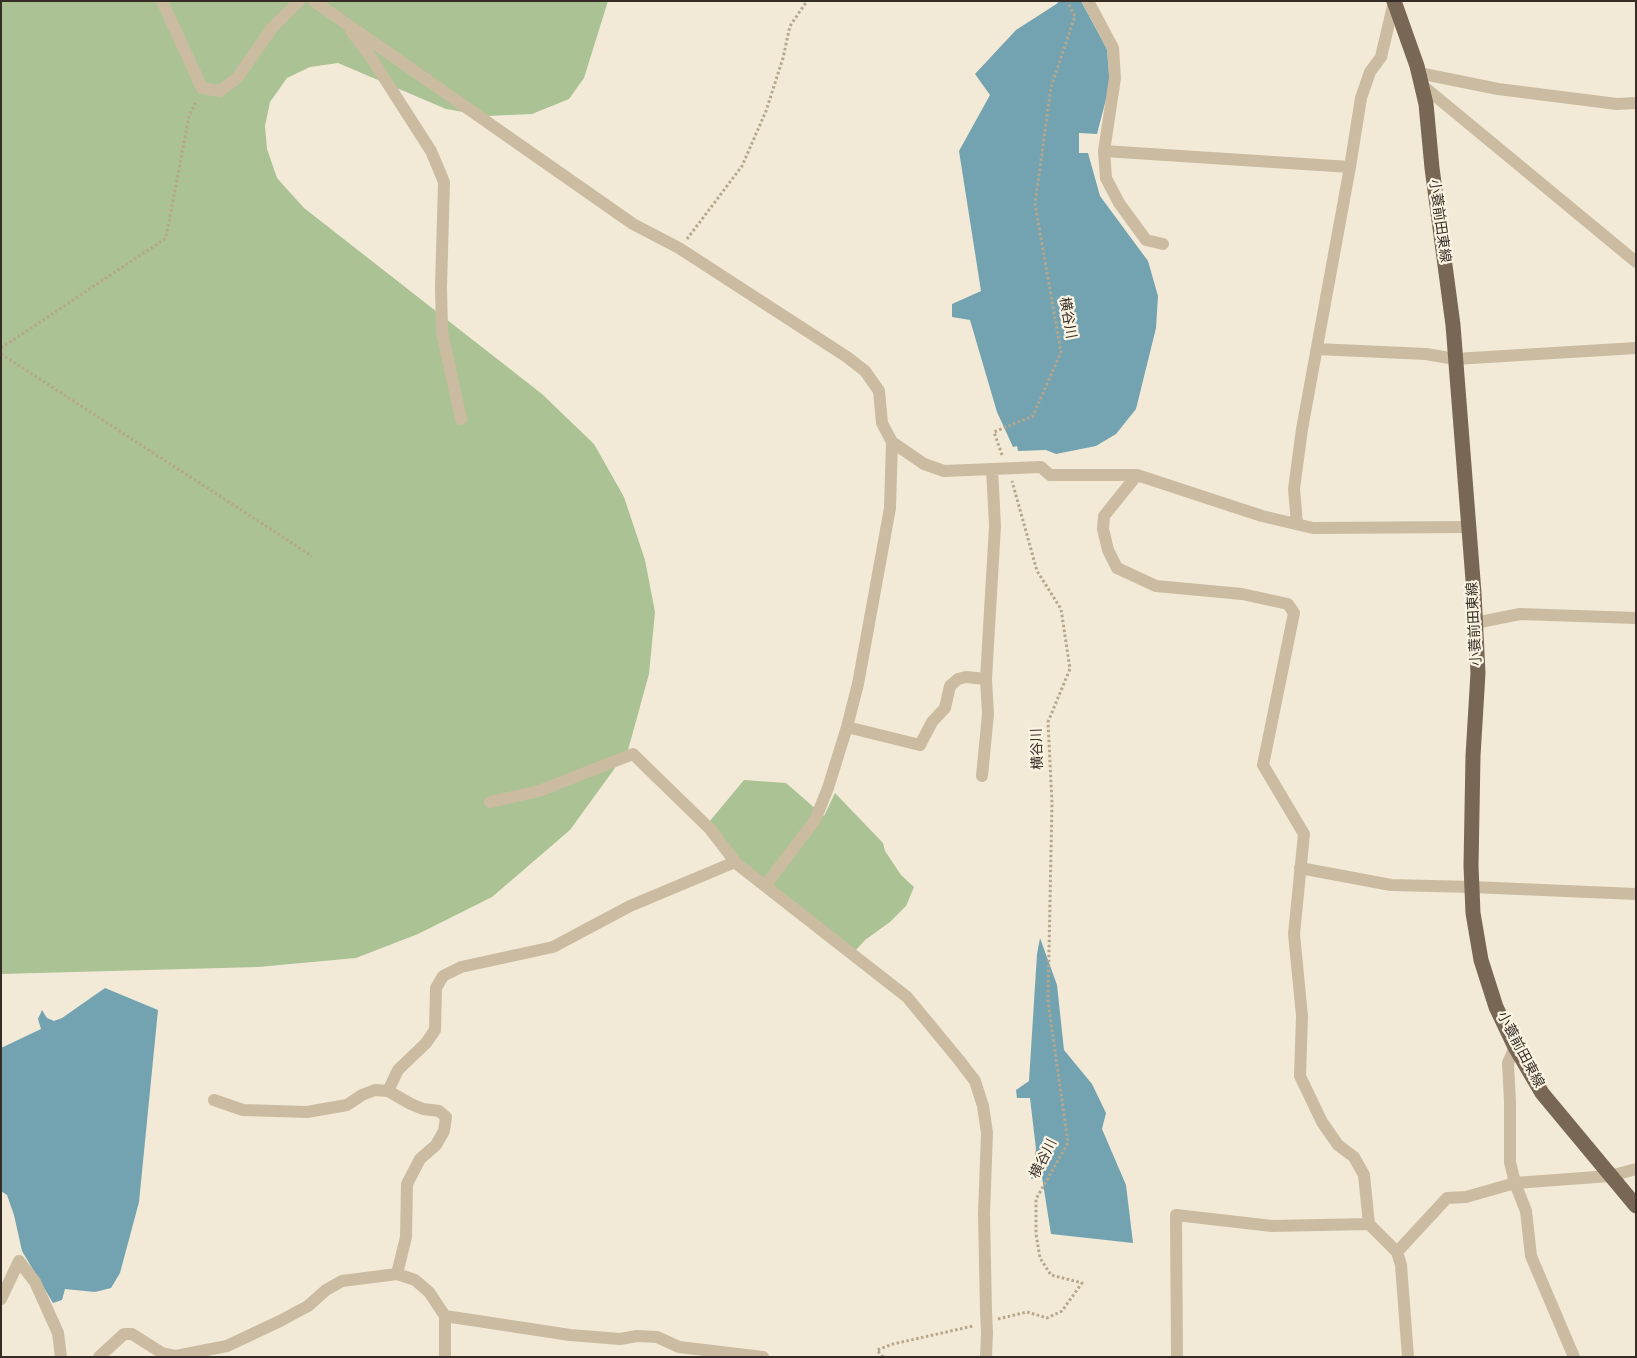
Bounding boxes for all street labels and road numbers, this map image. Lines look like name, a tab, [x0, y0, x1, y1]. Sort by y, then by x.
street label: 小蓑前田東線	[1425, 178, 1453, 264]
street label: 横谷川	[1055, 296, 1079, 340]
street label: 小蓑前田東線	[1464, 582, 1486, 666]
street label: 横谷川	[1029, 728, 1047, 770]
street label: 小蓑前田東線	[1493, 1009, 1547, 1091]
street label: 横谷川	[1027, 1136, 1061, 1182]

